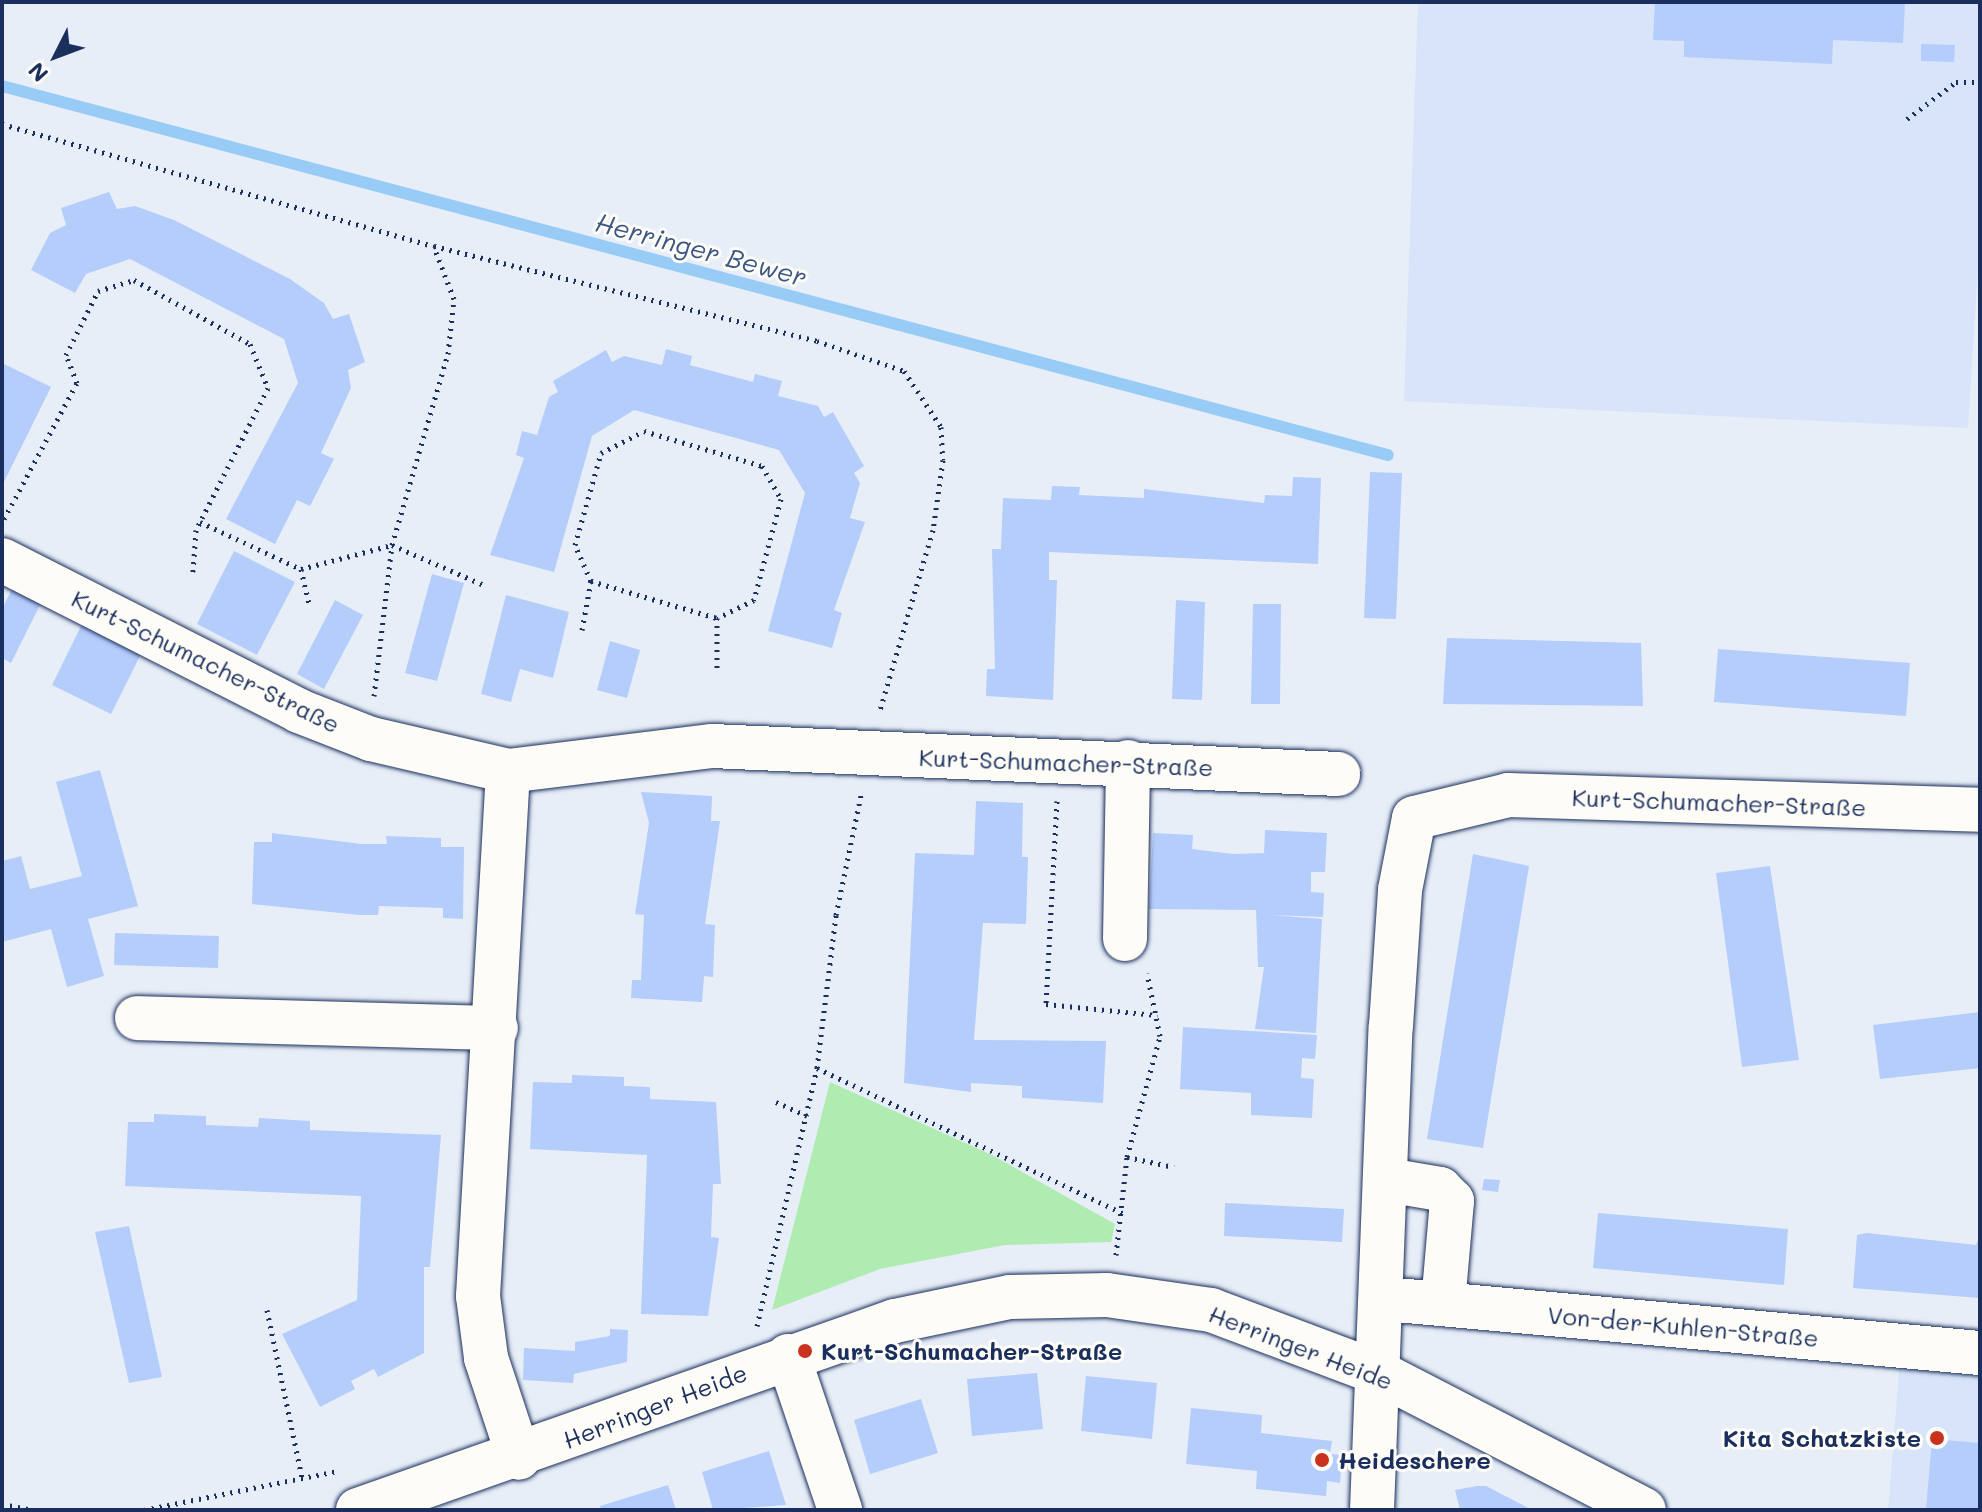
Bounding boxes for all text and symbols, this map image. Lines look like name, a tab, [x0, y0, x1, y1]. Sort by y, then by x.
north arrow	[16, 16, 96, 96]
text: N	[21, 56, 54, 88]
water label: Herringer Bewer	[592, 207, 810, 293]
street label: Kurt-Schumacher-Straße	[67, 583, 345, 739]
street label: Kurt-Schumacher-Straße	[918, 742, 1214, 782]
street label: Kurt-Schumacher-Straße	[1571, 782, 1867, 822]
street label: Herringer Heide	[1205, 1299, 1397, 1395]
street label: Von-der-Kuhlen-Straße	[1546, 1300, 1820, 1352]
place label: Kurt-Schumacher-Straße	[821, 1337, 1122, 1365]
marker: Kurt-Schumacher-Straße	[796, 1342, 814, 1360]
street label: Herringer Heide	[559, 1358, 751, 1454]
place label: Kita Schatzkiste	[1723, 1424, 1921, 1452]
marker: Kita Schatzkiste	[1928, 1429, 1946, 1447]
place label: Heideschere	[1338, 1446, 1491, 1474]
marker: Heideschere	[1313, 1451, 1331, 1469]

